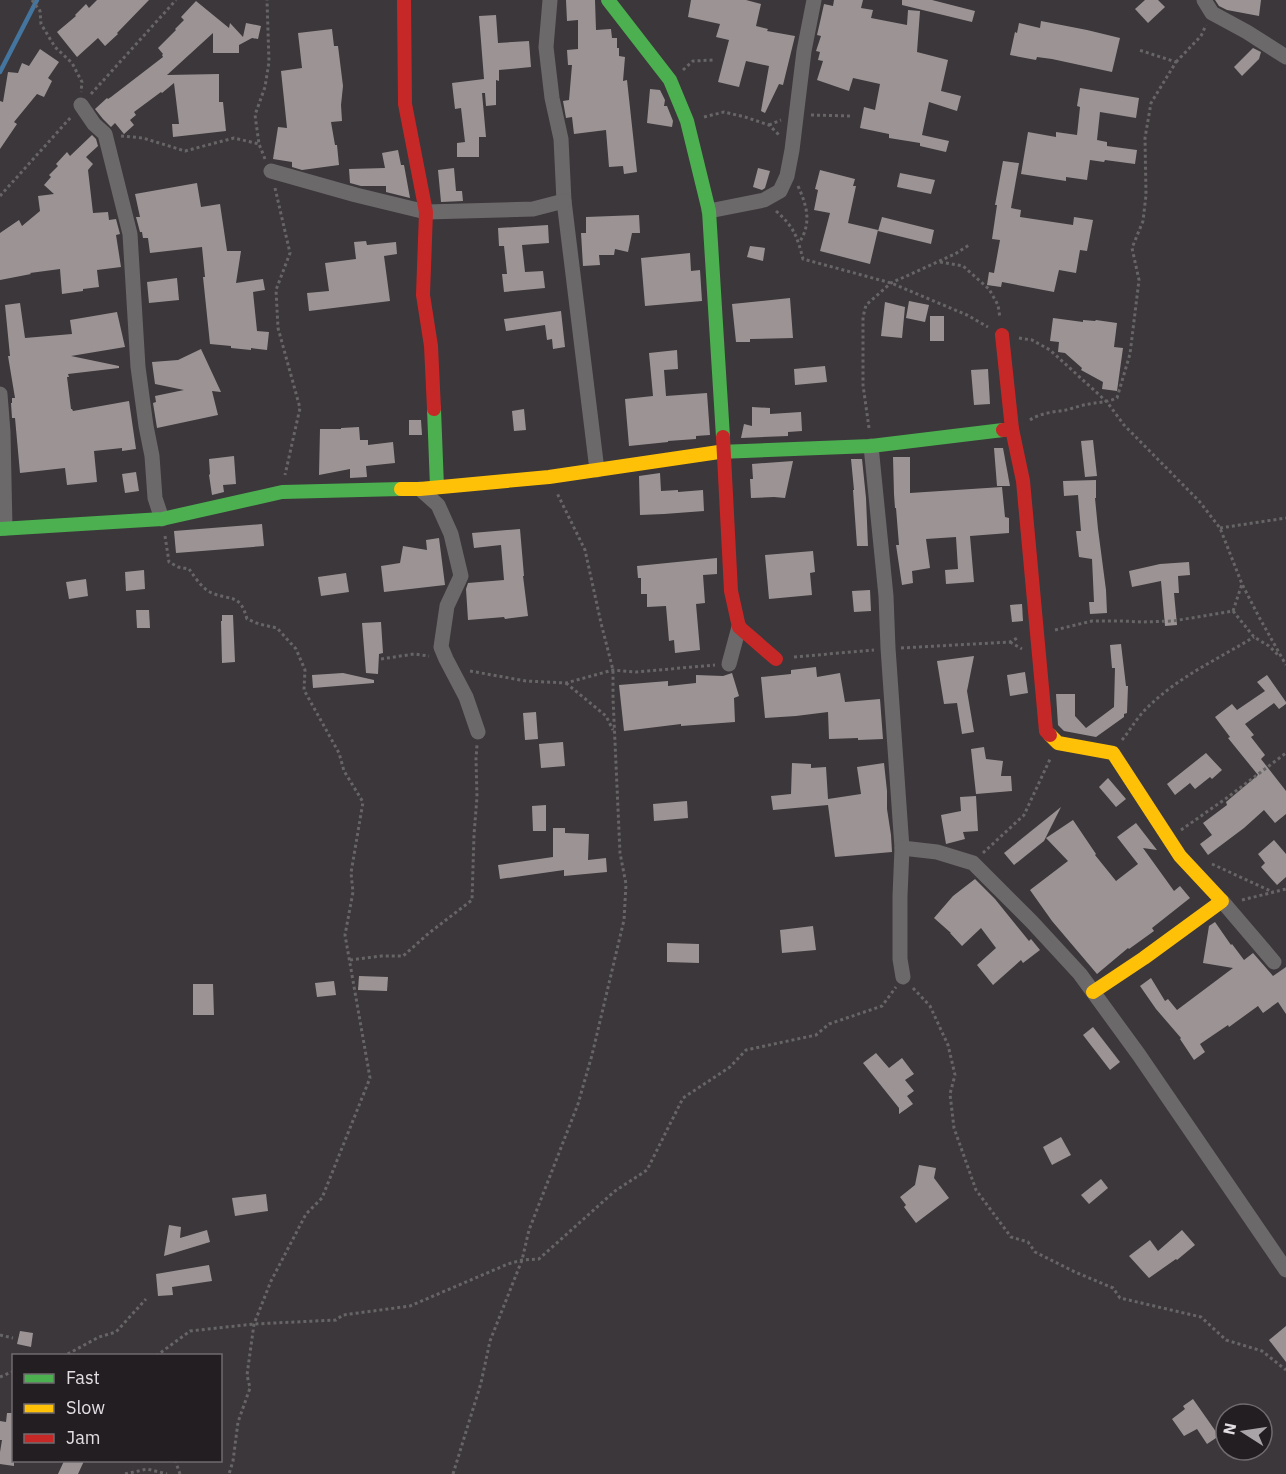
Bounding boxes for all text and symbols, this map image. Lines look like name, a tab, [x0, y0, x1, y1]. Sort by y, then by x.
legend	[12, 1354, 222, 1462]
text: Fast	[66, 1366, 100, 1389]
text: Slow	[66, 1396, 105, 1419]
north arrow	[1214, 1402, 1274, 1462]
text: N	[1218, 1421, 1240, 1437]
text: Jam	[66, 1426, 101, 1449]

